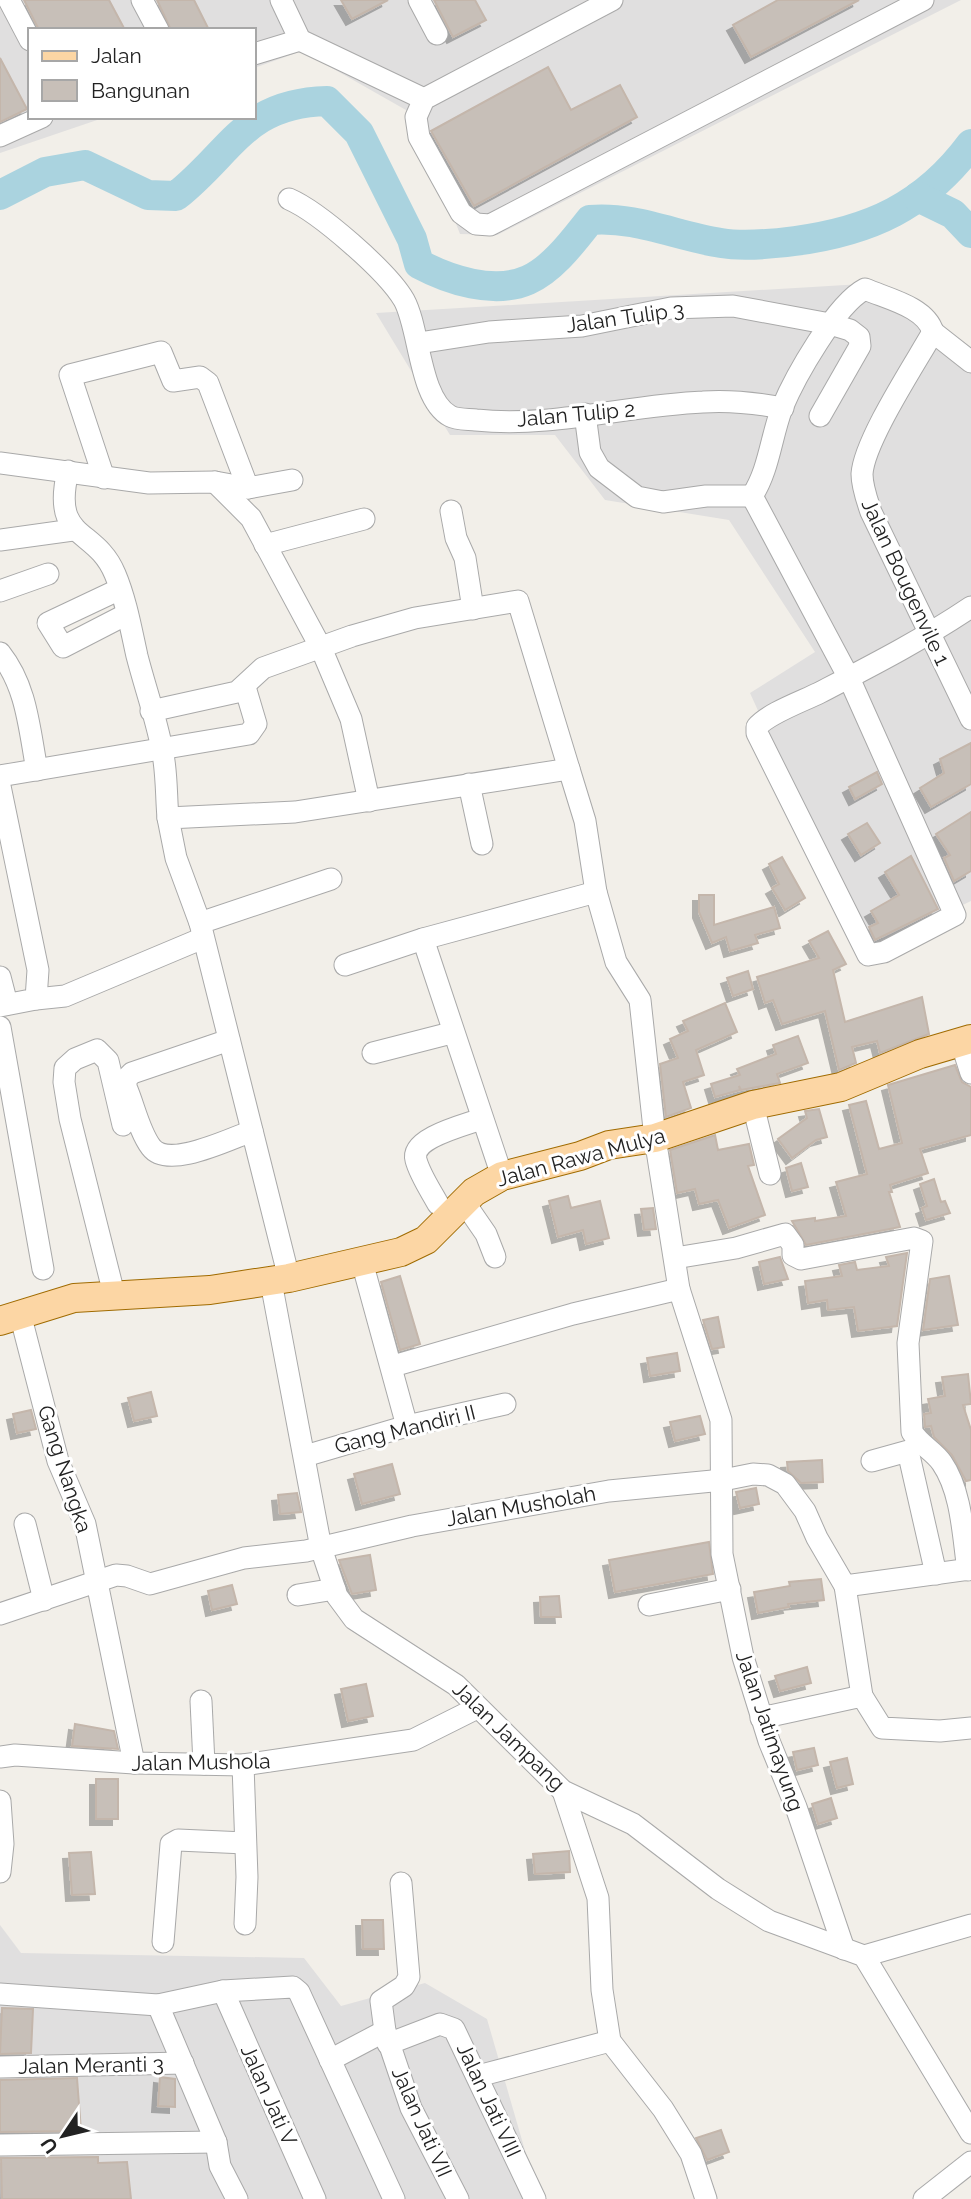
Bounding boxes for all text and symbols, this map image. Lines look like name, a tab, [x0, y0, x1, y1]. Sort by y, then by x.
legend	[28, 28, 256, 119]
text: Jalan	[91, 43, 142, 68]
text: Bangunan	[91, 78, 190, 103]
street label: Jalan Tulip 3	[564, 296, 686, 338]
street label: Jalan Tulip 2	[516, 396, 636, 432]
street label: Jalan Bougenvile 1	[857, 495, 955, 669]
street label: Jalan Rawa Mulya	[494, 1123, 668, 1191]
street label: Gang Mandiri II	[332, 1399, 478, 1459]
street label: Gang Nangka	[33, 1402, 97, 1536]
street label: Jalan Musholah	[444, 1481, 598, 1531]
street label: Jalan Jatimayung	[731, 1648, 809, 1814]
street label: Jalan Jampang	[448, 1676, 570, 1796]
street label: Jalan Mushola	[131, 1748, 271, 1776]
street label: Jalan Jati VIII	[452, 2039, 526, 2161]
street label: Jalan Jati V	[236, 2041, 302, 2149]
street label: Jalan Meranti 3	[18, 2051, 164, 2079]
street label: Jalan Jati VII	[387, 2063, 457, 2181]
north arrow	[28, 2101, 98, 2171]
text: U	[36, 2134, 62, 2158]

